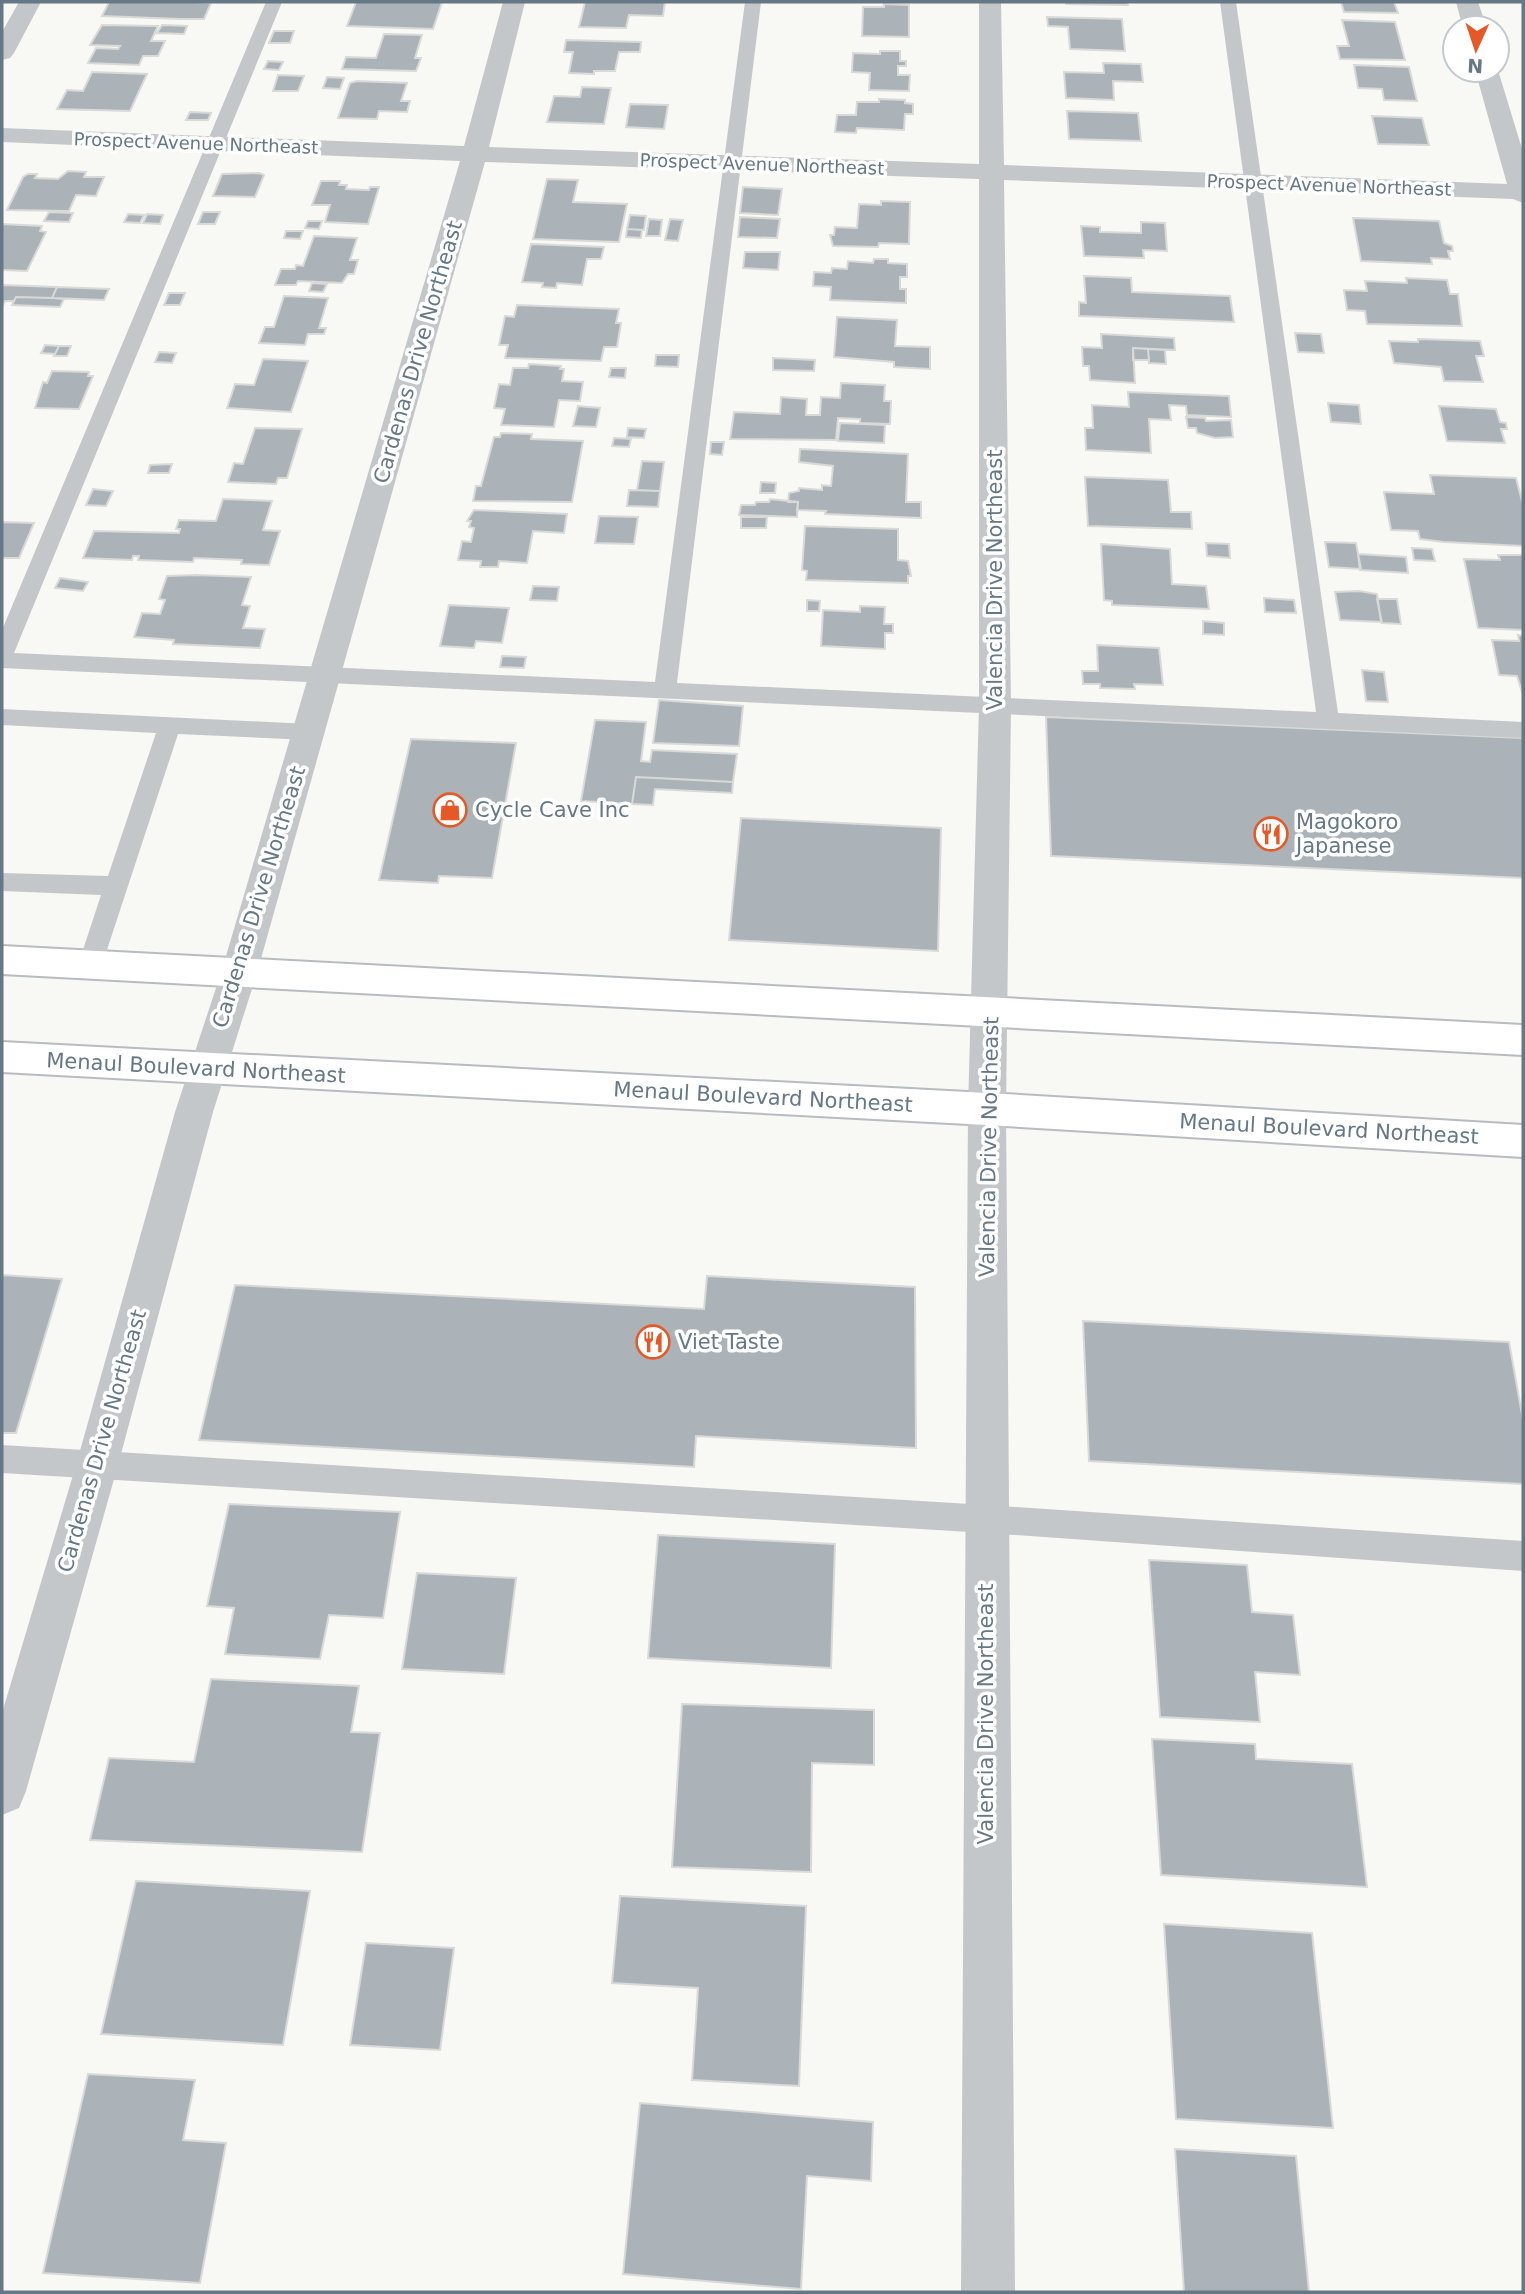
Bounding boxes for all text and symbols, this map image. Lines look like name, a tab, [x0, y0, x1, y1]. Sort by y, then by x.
north arrow	[1441, 14, 1511, 84]
text: N	[1467, 55, 1484, 77]
street label: Prospect Avenue Northeast	[73, 128, 319, 158]
street label: Prospect Avenue Northeast	[639, 149, 885, 179]
street label: Prospect Avenue Northeast	[1206, 170, 1452, 200]
street label: Cardenas Drive Northeast	[369, 218, 467, 486]
street label: Valencia Drive Northeast	[983, 450, 1007, 710]
street label: Cardenas Drive Northeast	[208, 763, 310, 1031]
shop icon: Cycle Cave Inc	[431, 791, 469, 829]
place label: Cycle Cave Inc	[475, 798, 630, 822]
place label: Magokoro Japanese	[1294, 810, 1398, 858]
restaurant icon: Magokoro Japanese	[1252, 815, 1290, 853]
street label: Valencia Drive Northeast	[975, 1016, 1003, 1278]
street label: Menaul Boulevard Northeast	[46, 1048, 346, 1088]
street label: Menaul Boulevard Northeast	[613, 1077, 913, 1117]
street label: Menaul Boulevard Northeast	[1179, 1109, 1479, 1149]
street label: Cardenas Drive Northeast	[53, 1307, 151, 1575]
restaurant icon: Viet Taste	[634, 1323, 672, 1361]
place label: Viet Taste	[678, 1330, 780, 1354]
street label: Valencia Drive Northeast	[974, 1584, 998, 1844]

